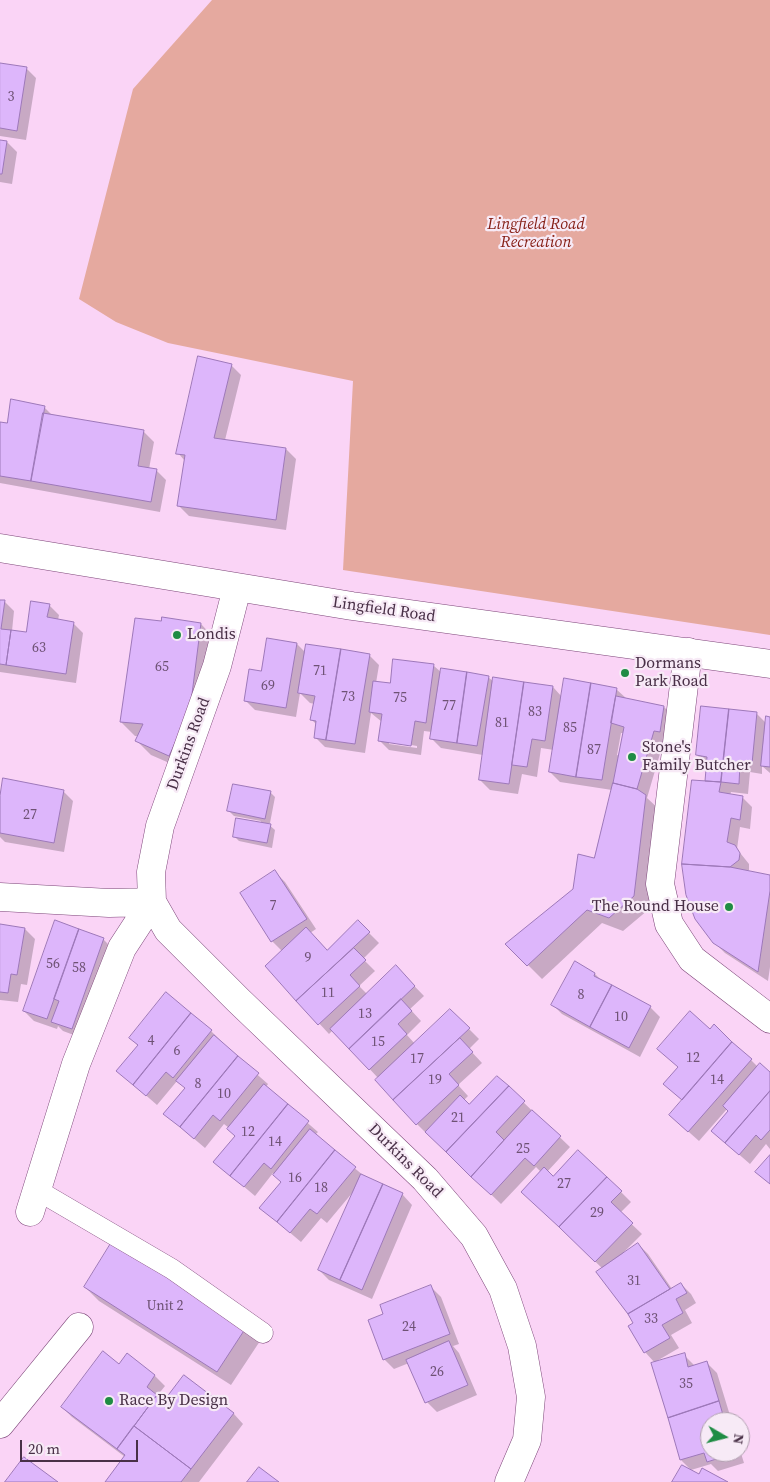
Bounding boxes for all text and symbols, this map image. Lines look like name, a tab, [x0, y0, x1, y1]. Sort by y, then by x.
house number: 3	[8, 89, 14, 105]
park label: Lingfield Road Recreation	[487, 215, 585, 253]
street label: Lingfield Road	[331, 593, 437, 627]
place label: Londis	[187, 625, 236, 645]
marker: Londis	[171, 629, 183, 641]
house number: 63	[32, 640, 46, 656]
place label: Dormans Park Road	[635, 654, 708, 692]
house number: 65	[155, 659, 169, 675]
house number: 71	[313, 663, 327, 679]
marker: Dormans Park Road	[619, 667, 631, 679]
house number: 69	[261, 678, 275, 694]
house number: 73	[341, 689, 355, 705]
house number: 75	[393, 690, 407, 706]
street label: Durkins Road	[163, 695, 215, 793]
house number: 77	[442, 698, 456, 714]
house number: 83	[528, 704, 542, 720]
house number: 81	[495, 715, 509, 731]
house number: 85	[563, 720, 577, 736]
place label: Stone's Family Butcher	[642, 738, 751, 776]
house number: 87	[587, 742, 601, 758]
marker: Stone's Family Butcher	[626, 751, 638, 763]
house number: 27	[23, 807, 37, 823]
place label: The Round House	[592, 897, 719, 917]
house number: 7	[270, 898, 276, 914]
marker: The Round House	[723, 901, 735, 913]
house number: 9	[305, 950, 311, 966]
house number: 56	[46, 956, 60, 972]
house number: 58	[72, 960, 86, 976]
house number: 11	[321, 985, 335, 1001]
house number: 8	[578, 987, 584, 1003]
house number: 13	[358, 1006, 372, 1022]
house number: 10	[614, 1009, 628, 1025]
house number: 4	[148, 1033, 154, 1049]
house number: 15	[371, 1034, 385, 1050]
house number: 6	[174, 1043, 180, 1059]
house number: 12	[686, 1050, 700, 1066]
house number: 17	[410, 1051, 424, 1067]
house number: 19	[428, 1072, 442, 1088]
house number: 14	[710, 1072, 724, 1088]
house number: 8	[195, 1076, 201, 1092]
house number: 10	[217, 1086, 231, 1102]
house number: 21	[451, 1110, 465, 1126]
street label: Durkins Road	[364, 1120, 446, 1202]
house number: 12	[241, 1124, 255, 1140]
house number: 14	[268, 1134, 282, 1150]
house number: 25	[516, 1141, 530, 1157]
house number: 16	[288, 1170, 302, 1186]
house number: 27	[557, 1176, 571, 1192]
house number: 18	[314, 1180, 328, 1196]
house number: 29	[590, 1205, 604, 1221]
house number: 31	[627, 1273, 641, 1289]
house number: Unit 2	[146, 1298, 184, 1314]
house number: 33	[644, 1311, 658, 1327]
house number: 24	[402, 1319, 416, 1335]
house number: 26	[430, 1364, 444, 1380]
house number: 35	[679, 1376, 693, 1392]
place label: Race By Design	[119, 1391, 228, 1411]
marker: Race By Design	[103, 1395, 115, 1407]
north arrow	[700, 1412, 750, 1462]
scale bar	[22, 1430, 140, 1462]
text: N	[728, 1432, 749, 1445]
text: 20 m	[28, 1438, 60, 1459]

